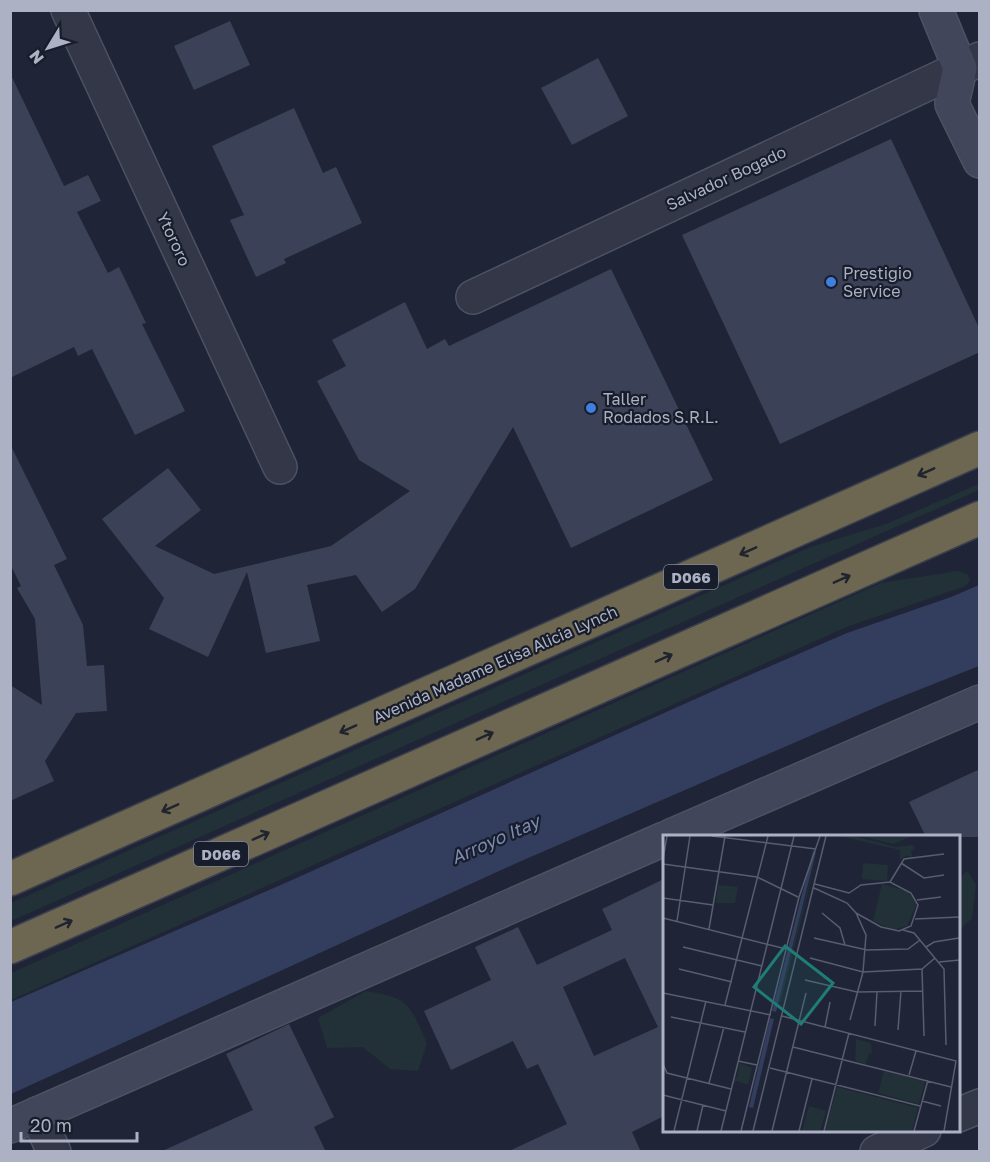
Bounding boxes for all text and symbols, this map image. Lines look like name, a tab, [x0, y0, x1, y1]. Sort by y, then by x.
north arrow	[18, 18, 78, 78]
text: N	[25, 46, 48, 68]
street label: Salvador Bogado	[663, 141, 789, 215]
street label: Ytororo	[153, 209, 195, 269]
place label: Prestigio Service	[843, 263, 912, 301]
marker: Prestigio Service	[824, 275, 838, 289]
place label: Taller Rodados S.R.L.	[603, 389, 719, 427]
marker: Taller Rodados S.R.L.	[584, 401, 598, 415]
one-way arrow	[917, 467, 936, 478]
one-way arrow	[739, 546, 757, 558]
road number: D066	[664, 565, 718, 589]
one-way arrow	[832, 573, 851, 584]
street label: Avenida Madame Elisa Alicia Lynch	[370, 601, 620, 727]
one-way arrow	[654, 651, 672, 663]
one-way arrow	[340, 724, 358, 735]
one-way arrow	[476, 730, 494, 742]
one-way arrow	[161, 803, 180, 814]
water label: Arroyo Itay	[448, 809, 545, 868]
one-way arrow	[252, 830, 270, 841]
inset map	[663, 835, 960, 1132]
road number: D066	[194, 842, 248, 866]
one-way arrow	[55, 917, 73, 928]
scale bar	[21, 1105, 136, 1143]
text: 20 m	[30, 1114, 72, 1136]

